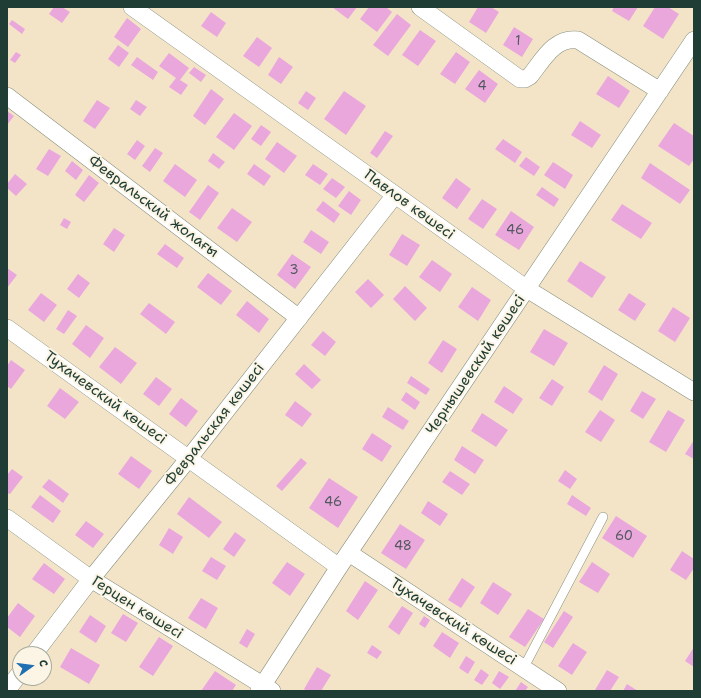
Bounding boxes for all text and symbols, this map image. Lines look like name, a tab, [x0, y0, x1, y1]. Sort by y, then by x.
house number: 1	[515, 34, 521, 50]
house number: 4	[477, 79, 487, 95]
street label: Февральский жолағы	[84, 152, 222, 262]
street label: Павлов көшесі	[360, 166, 458, 244]
house number: 46	[506, 223, 524, 239]
house number: 3	[289, 263, 299, 279]
street label: Чернышевский көшесі	[423, 292, 529, 438]
street label: Тухачевский көшесі	[40, 347, 170, 449]
street label: Февральская көшесі	[161, 360, 269, 490]
house number: 46	[324, 495, 342, 511]
house number: 60	[615, 529, 633, 545]
house number: 48	[394, 539, 412, 555]
street label: Герцен көшесі	[88, 573, 186, 643]
street label: Тухачевский көшесі	[386, 574, 520, 670]
north arrow	[12, 646, 52, 686]
text: С	[35, 658, 51, 668]

